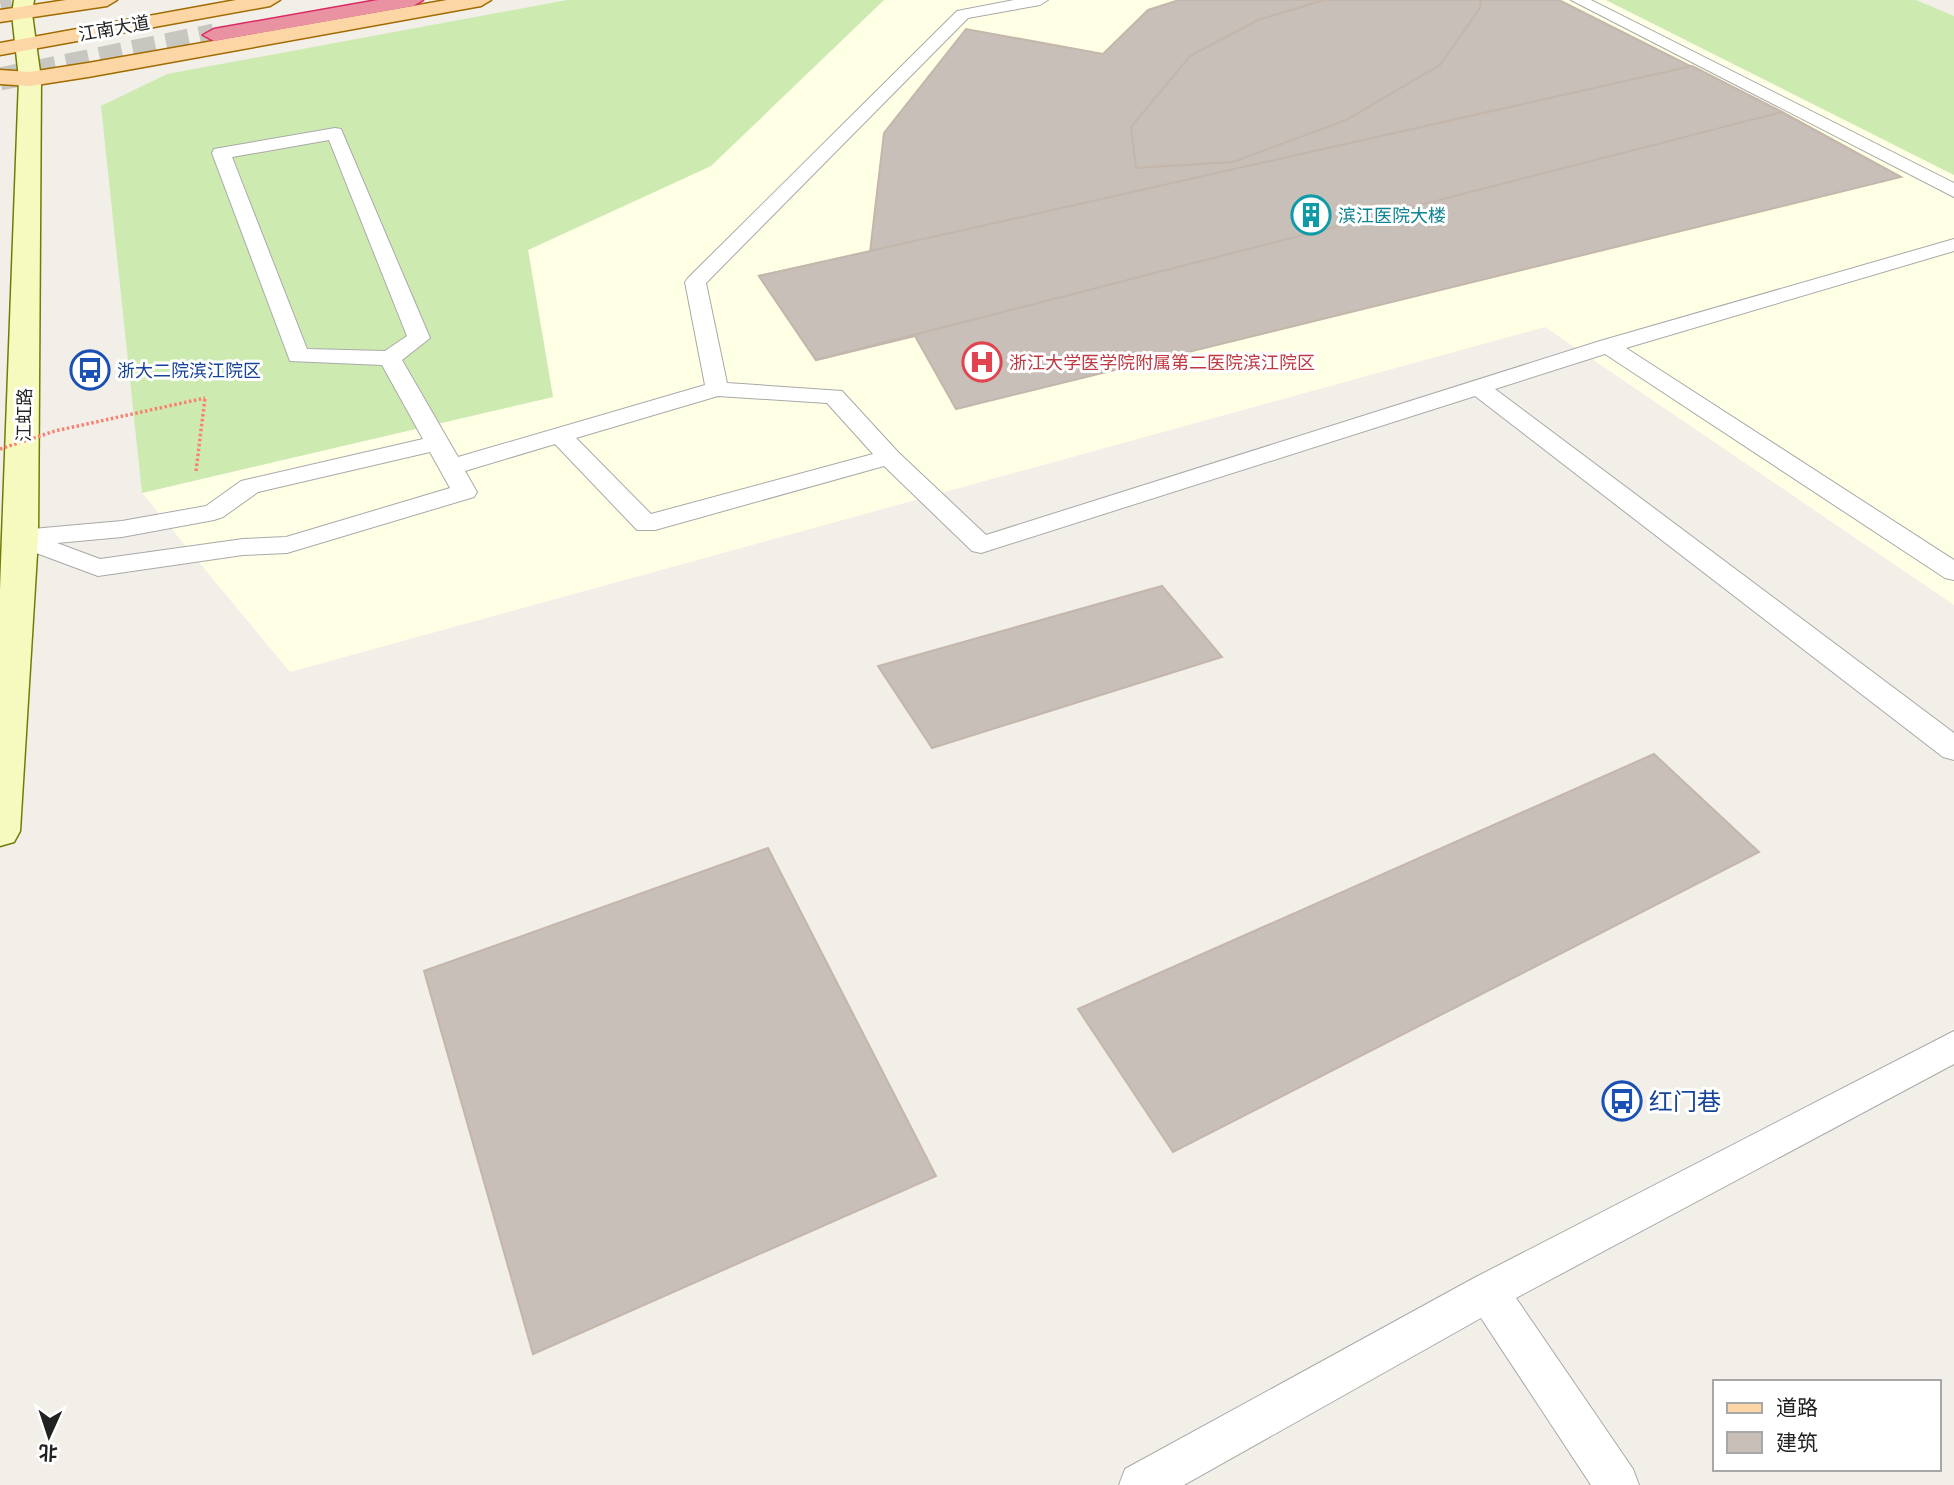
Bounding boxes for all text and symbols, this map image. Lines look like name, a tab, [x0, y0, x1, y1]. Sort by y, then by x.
street label: 江南大道	[76, 8, 152, 48]
building icon: 滨江医院大楼	[1290, 194, 1332, 236]
place label: 滨江医院大楼	[1338, 202, 1446, 229]
hospital icon: 浙江大学医学院附属第二医院滨江院区	[961, 341, 1003, 383]
bus stop icon: 浙大二院滨江院区	[69, 349, 111, 391]
place label: 浙江大学医学院附属第二医院滨江院区	[1009, 349, 1315, 376]
place label: 浙大二院滨江院区	[117, 357, 261, 384]
street label: 江虹路	[10, 388, 38, 442]
bus stop icon: 红门巷	[1601, 1080, 1643, 1122]
place label: 红门巷	[1649, 1083, 1721, 1119]
legend	[1713, 1380, 1940, 1471]
text: 道路	[1776, 1391, 1818, 1423]
north arrow	[14, 1401, 84, 1471]
text: 建筑	[1776, 1426, 1818, 1458]
text: 北	[38, 1438, 58, 1468]

